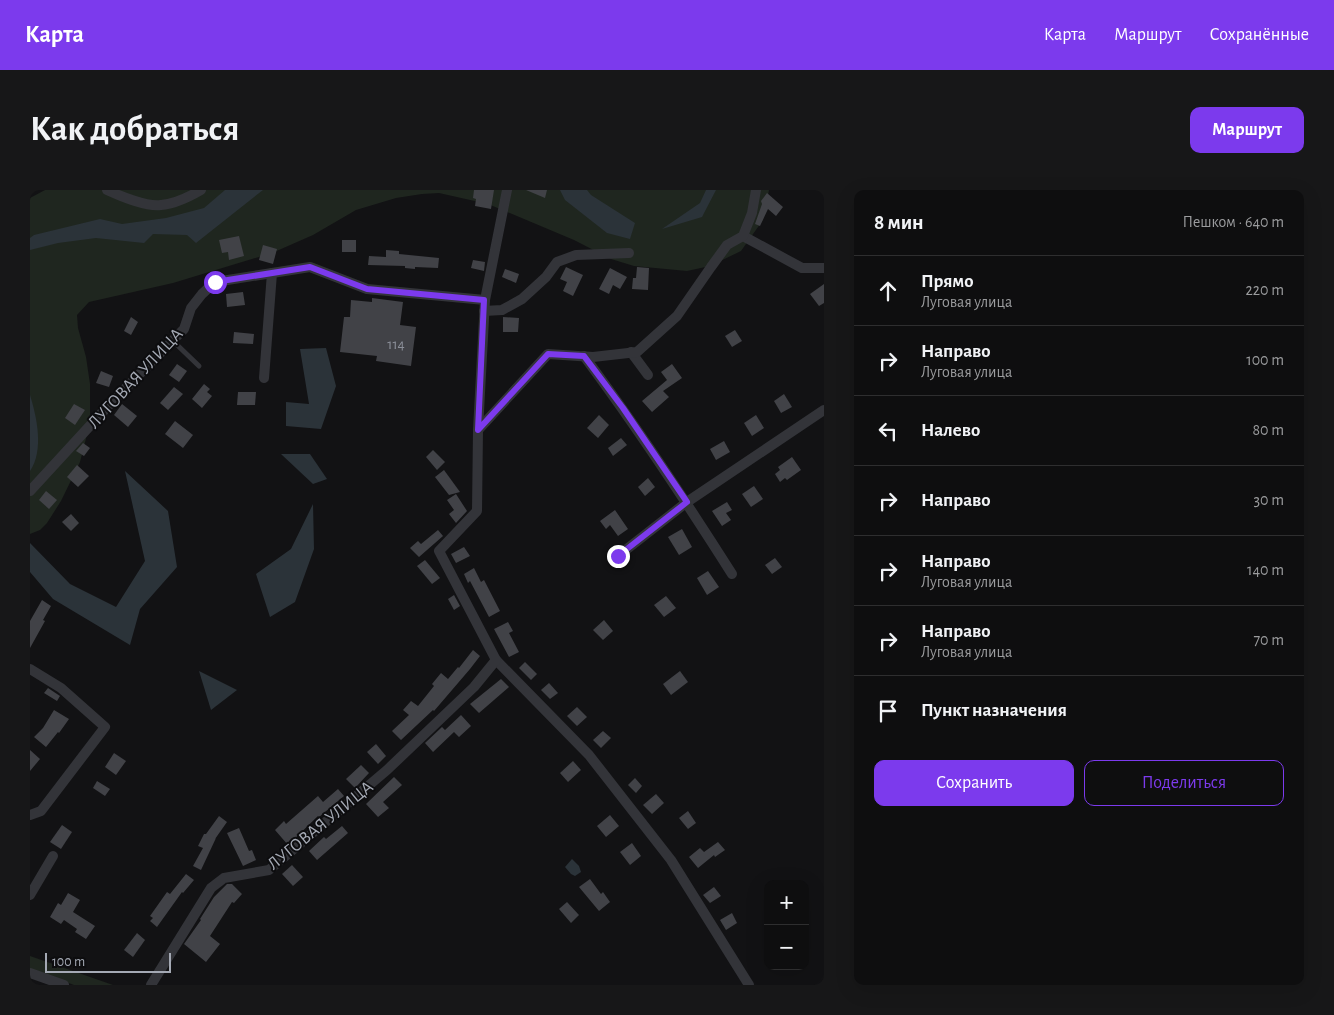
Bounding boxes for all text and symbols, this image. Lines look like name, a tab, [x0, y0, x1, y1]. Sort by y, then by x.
text: Карта	[25, 23, 84, 47]
text: Карта	[1044, 26, 1086, 44]
text: Маршрут	[1114, 26, 1182, 44]
text: Сохранённые	[1210, 26, 1309, 44]
button: Маршрут	[1190, 107, 1304, 153]
text: Как добраться	[30, 112, 239, 147]
text: 8 мин	[874, 212, 924, 233]
text: Пешком · 640 m	[1183, 214, 1284, 230]
route start	[204, 271, 227, 294]
text: Прямо	[921, 272, 974, 291]
icon: ahead	[874, 277, 902, 305]
text: 220 m	[1246, 282, 1284, 298]
text: Луговая улица	[921, 294, 1012, 310]
street label: ЛУГОВАЯ УЛИЦА	[85, 325, 187, 432]
house number: 114	[387, 337, 405, 352]
text: Направо	[921, 342, 991, 361]
icon: right	[874, 347, 902, 375]
text: 100 m	[1246, 352, 1284, 368]
text: Луговая улица	[921, 364, 1012, 380]
icon: left	[874, 417, 902, 445]
text: Налево	[921, 421, 980, 440]
text: 80 m	[1253, 422, 1284, 438]
icon: right	[874, 487, 902, 515]
text: Направо	[921, 491, 991, 510]
text: 30 m	[1254, 492, 1284, 508]
route end	[607, 545, 630, 568]
text: Направо	[921, 552, 991, 571]
icon: right	[874, 557, 902, 585]
text: 140 m	[1247, 562, 1284, 578]
text: Луговая улица	[921, 574, 1012, 590]
text: Направо	[921, 622, 991, 641]
icon: right	[874, 627, 902, 655]
text: 70 m	[1253, 632, 1284, 648]
text: Луговая улица	[921, 644, 1012, 660]
icon: arrive	[874, 697, 902, 725]
text: Пункт назначения	[921, 701, 1067, 720]
button: Сохранить	[874, 760, 1074, 806]
button: Поделиться	[1084, 760, 1284, 806]
street label: ЛУГОВАЯ УЛИЦА	[265, 778, 377, 874]
map controls	[764, 880, 809, 970]
button: +	[764, 880, 809, 925]
button: −	[764, 925, 809, 970]
scale bar	[45, 950, 171, 973]
text: 100 m	[52, 955, 85, 969]

